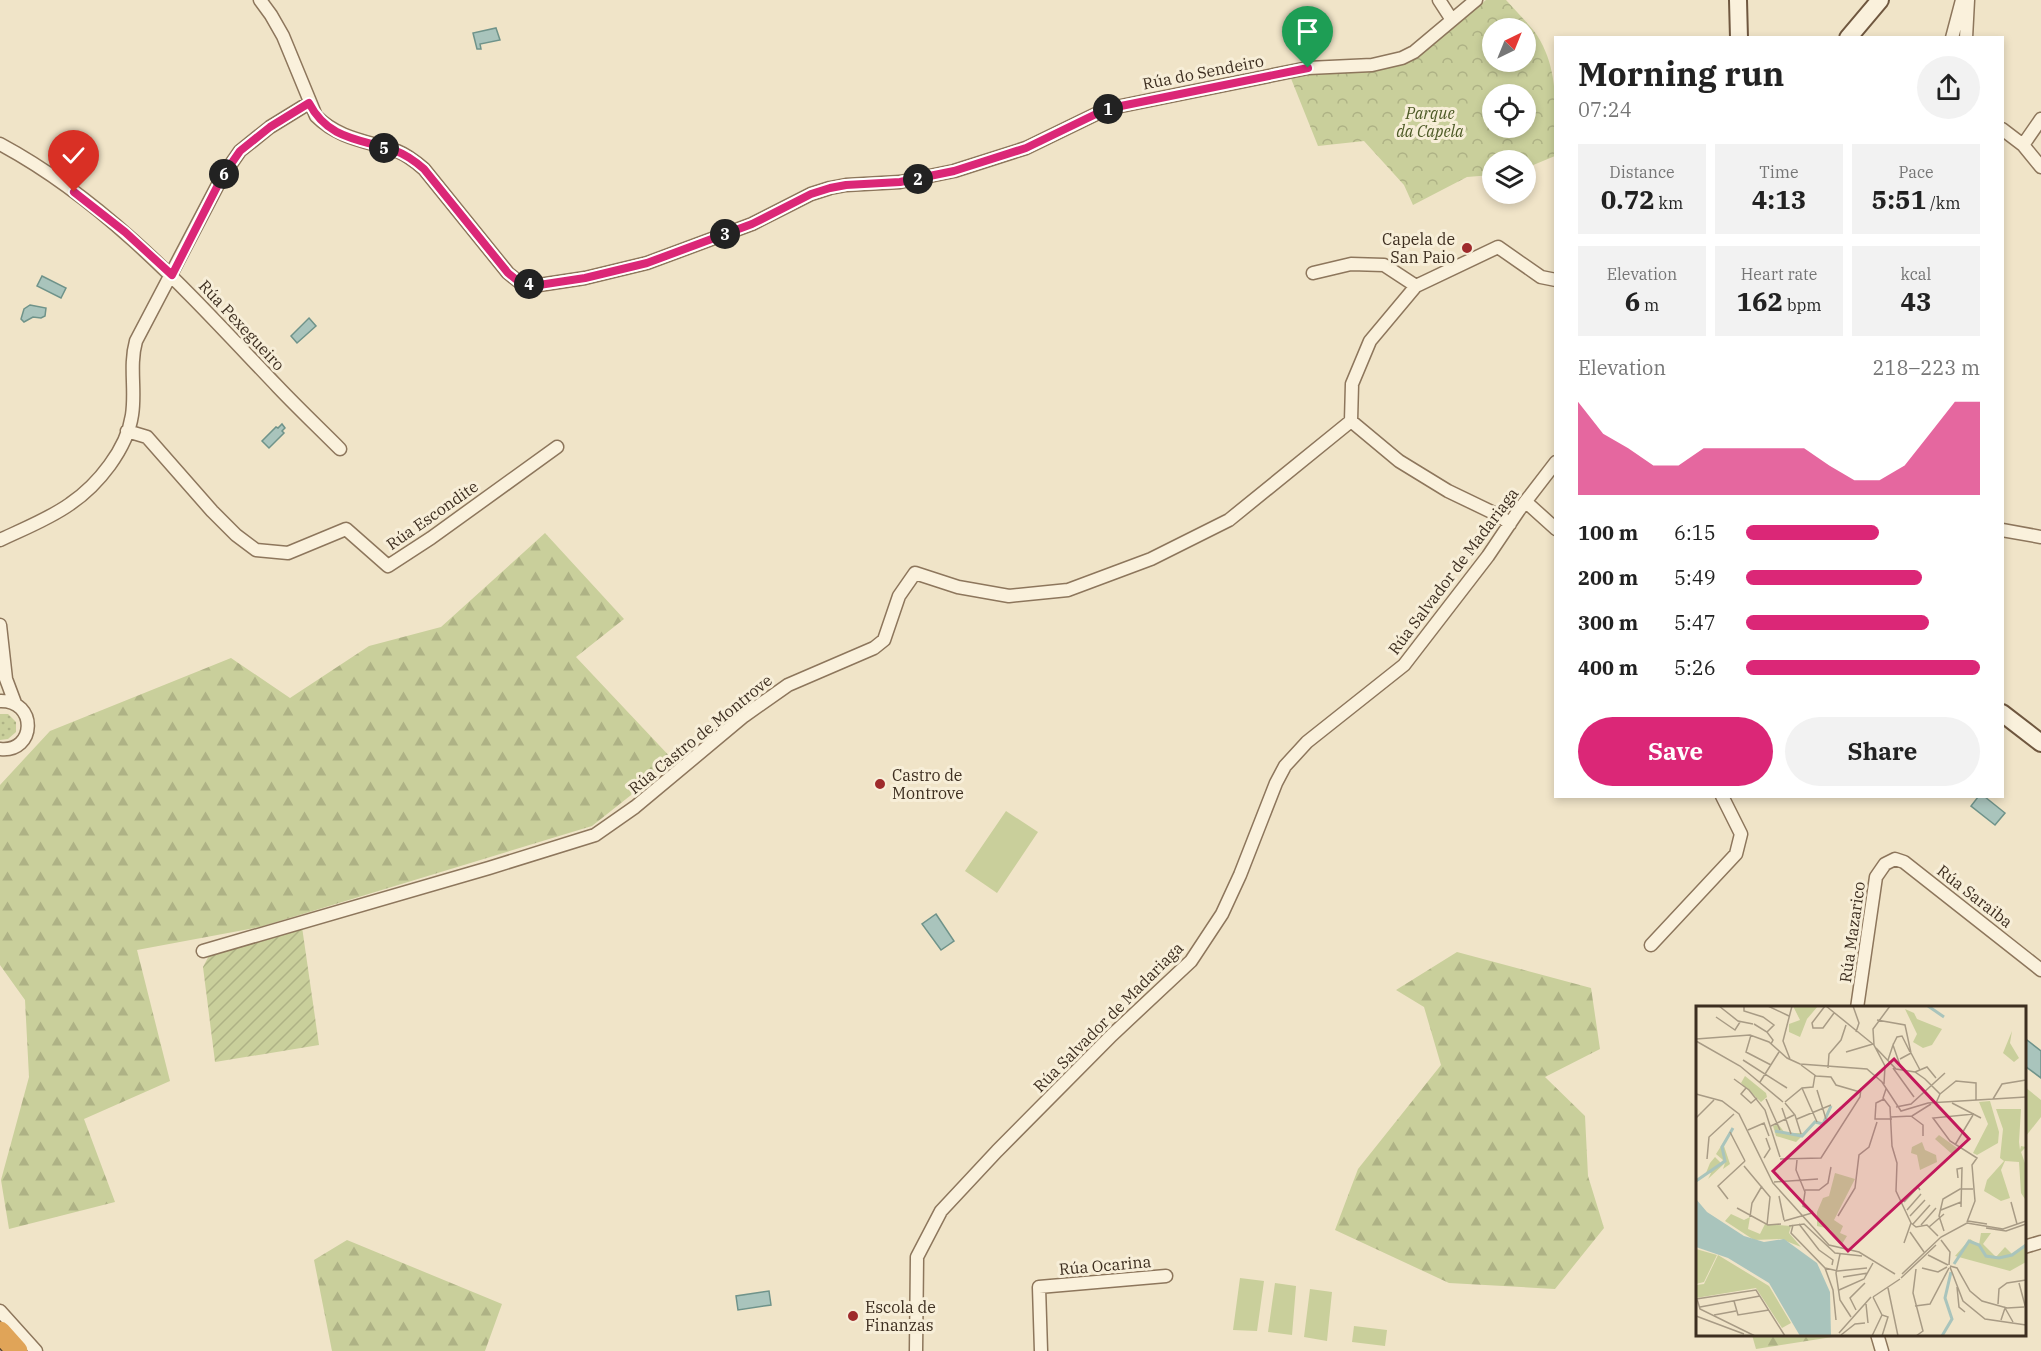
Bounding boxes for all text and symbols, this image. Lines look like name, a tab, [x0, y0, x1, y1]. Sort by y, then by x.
pin	[1282, 6, 1333, 68]
icon: arrive	[1291, 15, 1324, 48]
north arrow	[1482, 18, 1536, 72]
map controls	[1482, 18, 1536, 204]
street label: Rúa do Sendeiro	[1141, 50, 1265, 94]
text: Morning run	[1578, 52, 1784, 95]
button: share	[1917, 56, 1980, 119]
button: locate	[1482, 84, 1536, 138]
pin: 1	[1093, 94, 1123, 124]
text: 07:24	[1578, 96, 1632, 123]
text: 1	[1103, 99, 1113, 119]
park label: Parque da Capela	[1396, 103, 1464, 141]
pin	[48, 130, 99, 192]
pin: 5	[369, 133, 399, 163]
text: 5	[379, 138, 389, 158]
icon: check	[57, 139, 90, 172]
button: layers	[1482, 150, 1536, 204]
pin: 6	[209, 159, 239, 189]
text: Distance	[1609, 162, 1675, 182]
text: Time	[1759, 162, 1799, 182]
text: Pace	[1898, 162, 1934, 182]
text: 6	[219, 164, 229, 184]
pin: 2	[903, 164, 933, 194]
text: 2	[913, 169, 923, 189]
text: 0.72	[1601, 182, 1655, 216]
text: 4:13	[1752, 182, 1806, 216]
text: 5:51	[1872, 182, 1926, 216]
text: km	[1655, 193, 1683, 213]
text: /km	[1926, 193, 1960, 213]
pin: 3	[710, 219, 740, 249]
text: 3	[720, 224, 730, 244]
place label: Capela de San Paio	[1382, 229, 1455, 267]
marker: Capela de San Paio	[1460, 241, 1474, 255]
text: Elevation	[1607, 264, 1677, 284]
text: Heart rate	[1741, 264, 1817, 284]
text: kcal	[1901, 264, 1931, 284]
pin: 4	[514, 269, 544, 299]
text: 4	[524, 274, 534, 294]
street label: Rúa Pexegueiro	[195, 275, 289, 375]
text: 6	[1625, 284, 1640, 318]
text: 162	[1736, 284, 1783, 318]
text: 43	[1900, 284, 1932, 318]
text: m	[1640, 295, 1659, 315]
text: bpm	[1783, 295, 1822, 315]
text: Elevation	[1578, 354, 1666, 381]
text: 218–223 m	[1873, 354, 1980, 381]
street label: Rúa Escondite	[382, 476, 482, 554]
street label: Rúa Salvador de Madariaga	[1384, 483, 1523, 658]
text: 100 m	[1578, 519, 1638, 546]
text: 6:15	[1674, 519, 1716, 546]
text: 200 m	[1578, 564, 1638, 591]
text: 5:49	[1674, 564, 1716, 591]
text: 300 m	[1578, 609, 1638, 636]
text: 5:47	[1674, 609, 1716, 636]
text: 400 m	[1578, 654, 1638, 681]
text: 5:26	[1674, 654, 1716, 681]
street label: Rúa Castro de Montrove	[624, 670, 776, 798]
button: Save	[1578, 717, 1773, 786]
button: Share	[1785, 717, 1980, 786]
place label: Castro de Montrove	[892, 765, 964, 803]
marker: Castro de Montrove	[873, 777, 887, 791]
street label: Rúa Saraiba	[1933, 860, 2017, 932]
street label: Rúa Mazarico	[1835, 880, 1869, 984]
street label: Rúa Salvador de Madariaga	[1029, 938, 1187, 1096]
inset map	[1696, 1006, 2026, 1336]
street label: Rúa Ocarina	[1058, 1251, 1152, 1279]
place label: Escola de Finanzas	[865, 1297, 936, 1335]
marker: Escola de Finanzas	[846, 1309, 860, 1323]

